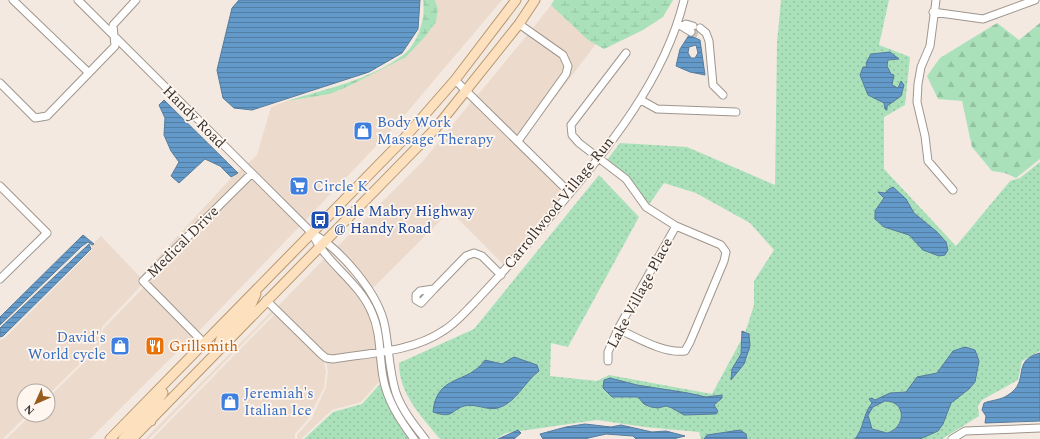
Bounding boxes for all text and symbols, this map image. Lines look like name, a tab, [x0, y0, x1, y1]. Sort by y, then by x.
street label: Handy Road	[157, 80, 231, 154]
place label: Body Work Massage Therapy	[377, 111, 494, 151]
shop icon: Body Work Massage Therapy	[352, 120, 374, 142]
street label: Carrollwood Village Run	[498, 132, 620, 274]
supermarket icon: Circle K	[288, 175, 310, 197]
place label: Circle K	[313, 175, 368, 198]
place label: Dale Mabry Highway @ Handy Road	[334, 200, 475, 240]
street label: Medical Drive	[142, 201, 224, 283]
bus stop icon: Dale Mabry Highway @ Handy Road	[309, 209, 331, 231]
street label: Lake Village Place	[601, 234, 679, 352]
place label: David's World cycle	[28, 326, 106, 366]
shop icon: David's World cycle	[109, 335, 131, 357]
restaurant icon: Grillsmith	[144, 335, 166, 357]
place label: Grillsmith	[169, 335, 238, 358]
place label: Jeremiah's Italian Ice	[244, 382, 314, 422]
north arrow	[16, 383, 56, 423]
shop icon: Jeremiah's Italian Ice	[219, 391, 241, 413]
text: N	[20, 401, 38, 419]

